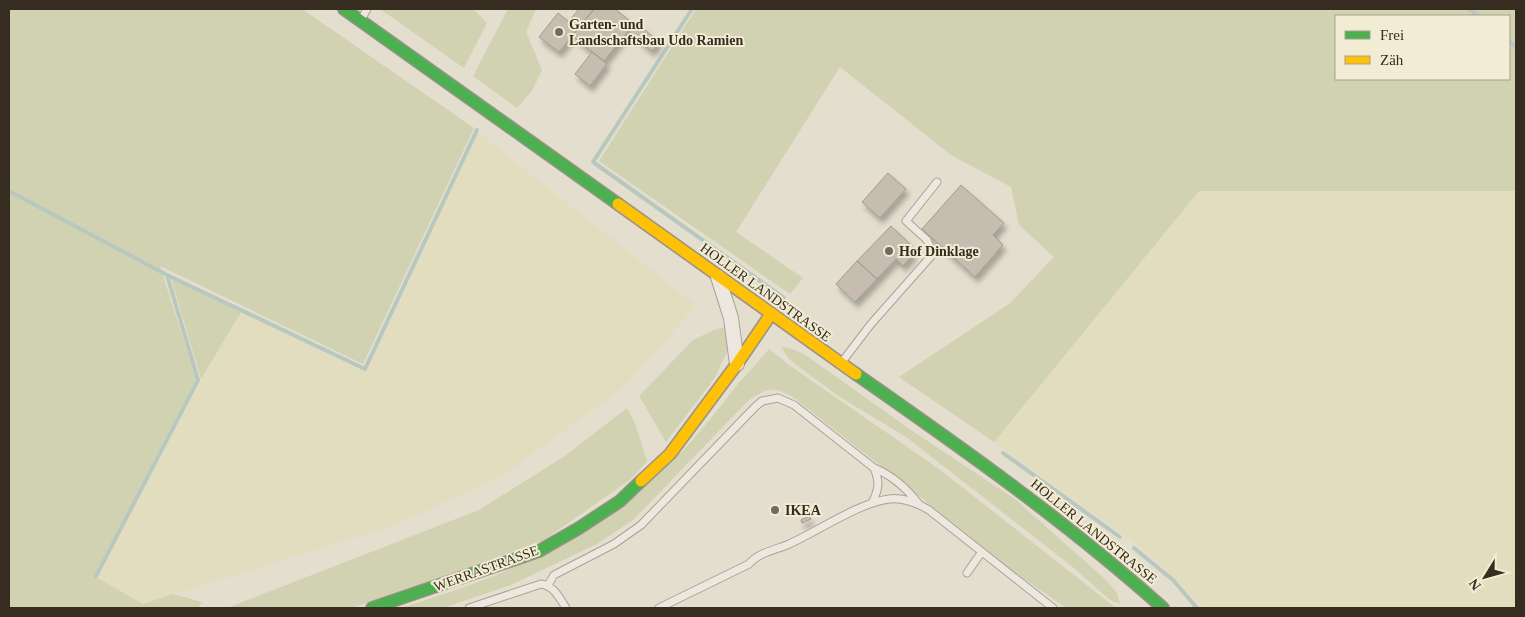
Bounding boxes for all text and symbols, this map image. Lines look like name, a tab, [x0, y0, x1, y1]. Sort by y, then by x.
legend	[1335, 15, 1510, 80]
place label: Garten- und Landschaftsbau Udo Ramien	[569, 17, 743, 48]
marker: Garten- und Landschaftsbau Udo Ramien	[553, 26, 565, 38]
text: Frei	[1380, 27, 1404, 43]
text: Zäh	[1380, 52, 1404, 68]
street label: HOLLER LANDSTRASSE	[698, 240, 834, 345]
place label: Hof Dinklage	[899, 244, 979, 259]
marker: Hof Dinklage	[883, 245, 895, 257]
street label: HOLLER LANDSTRASSE	[1028, 476, 1160, 587]
place label: IKEA	[785, 503, 822, 518]
marker: IKEA	[769, 504, 781, 516]
street label: WERRASTRASSE	[432, 543, 541, 594]
north arrow	[1460, 552, 1510, 602]
text: N	[1466, 576, 1484, 593]

